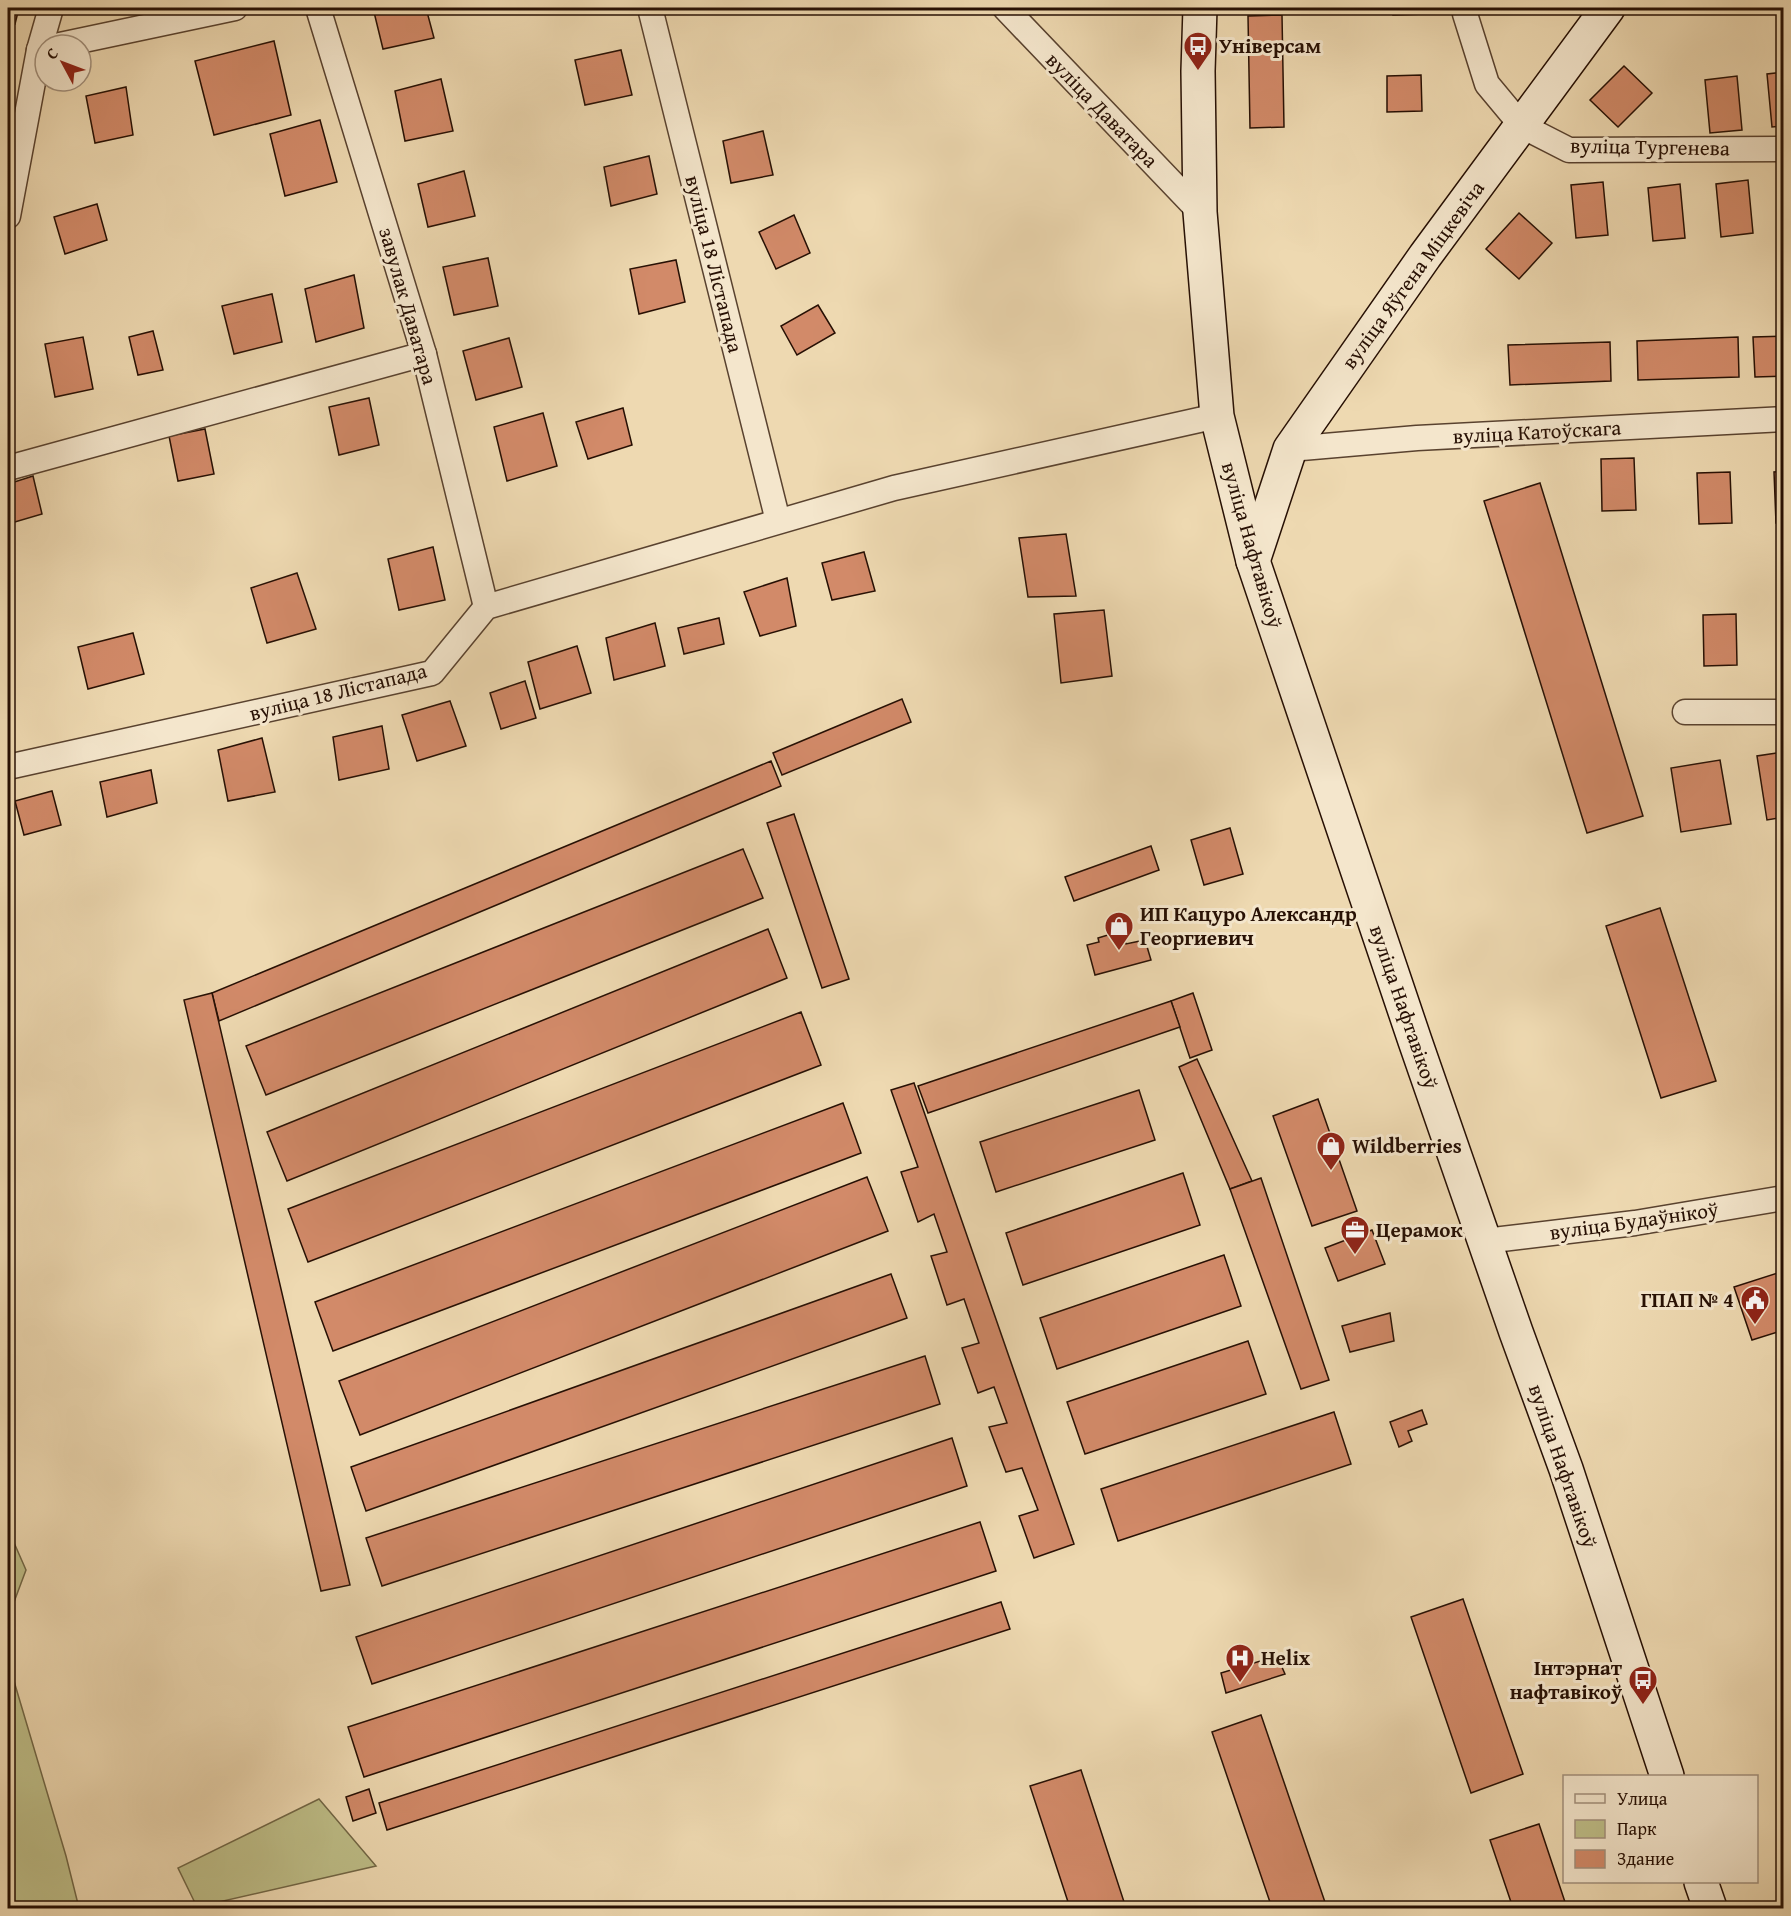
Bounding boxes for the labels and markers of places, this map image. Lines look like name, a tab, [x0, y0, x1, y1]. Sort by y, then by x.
bus stop icon: Універсам	[1182, 30, 1214, 72]
place label: Універсам	[1219, 30, 1321, 61]
place label: ИП Кацуро Александр Георгиевич	[1140, 898, 1357, 953]
shop icon: ИП Кацуро Александр Георгиевич	[1103, 910, 1135, 952]
shop icon: Wildberries	[1315, 1130, 1347, 1172]
place label: Wildberries	[1352, 1130, 1462, 1161]
office icon: Церамок	[1339, 1214, 1371, 1256]
place label: Церамок	[1376, 1214, 1464, 1245]
place label: ГПАП № 4	[1641, 1284, 1734, 1315]
public building icon: ГПАП № 4	[1739, 1284, 1771, 1326]
hospital icon: Helix	[1224, 1642, 1256, 1684]
place label: Helix	[1261, 1642, 1310, 1673]
place label: Інтэрнат нафтавікоў	[1510, 1652, 1623, 1707]
bus stop icon: Інтэрнат нафтавікоў	[1627, 1664, 1659, 1706]

